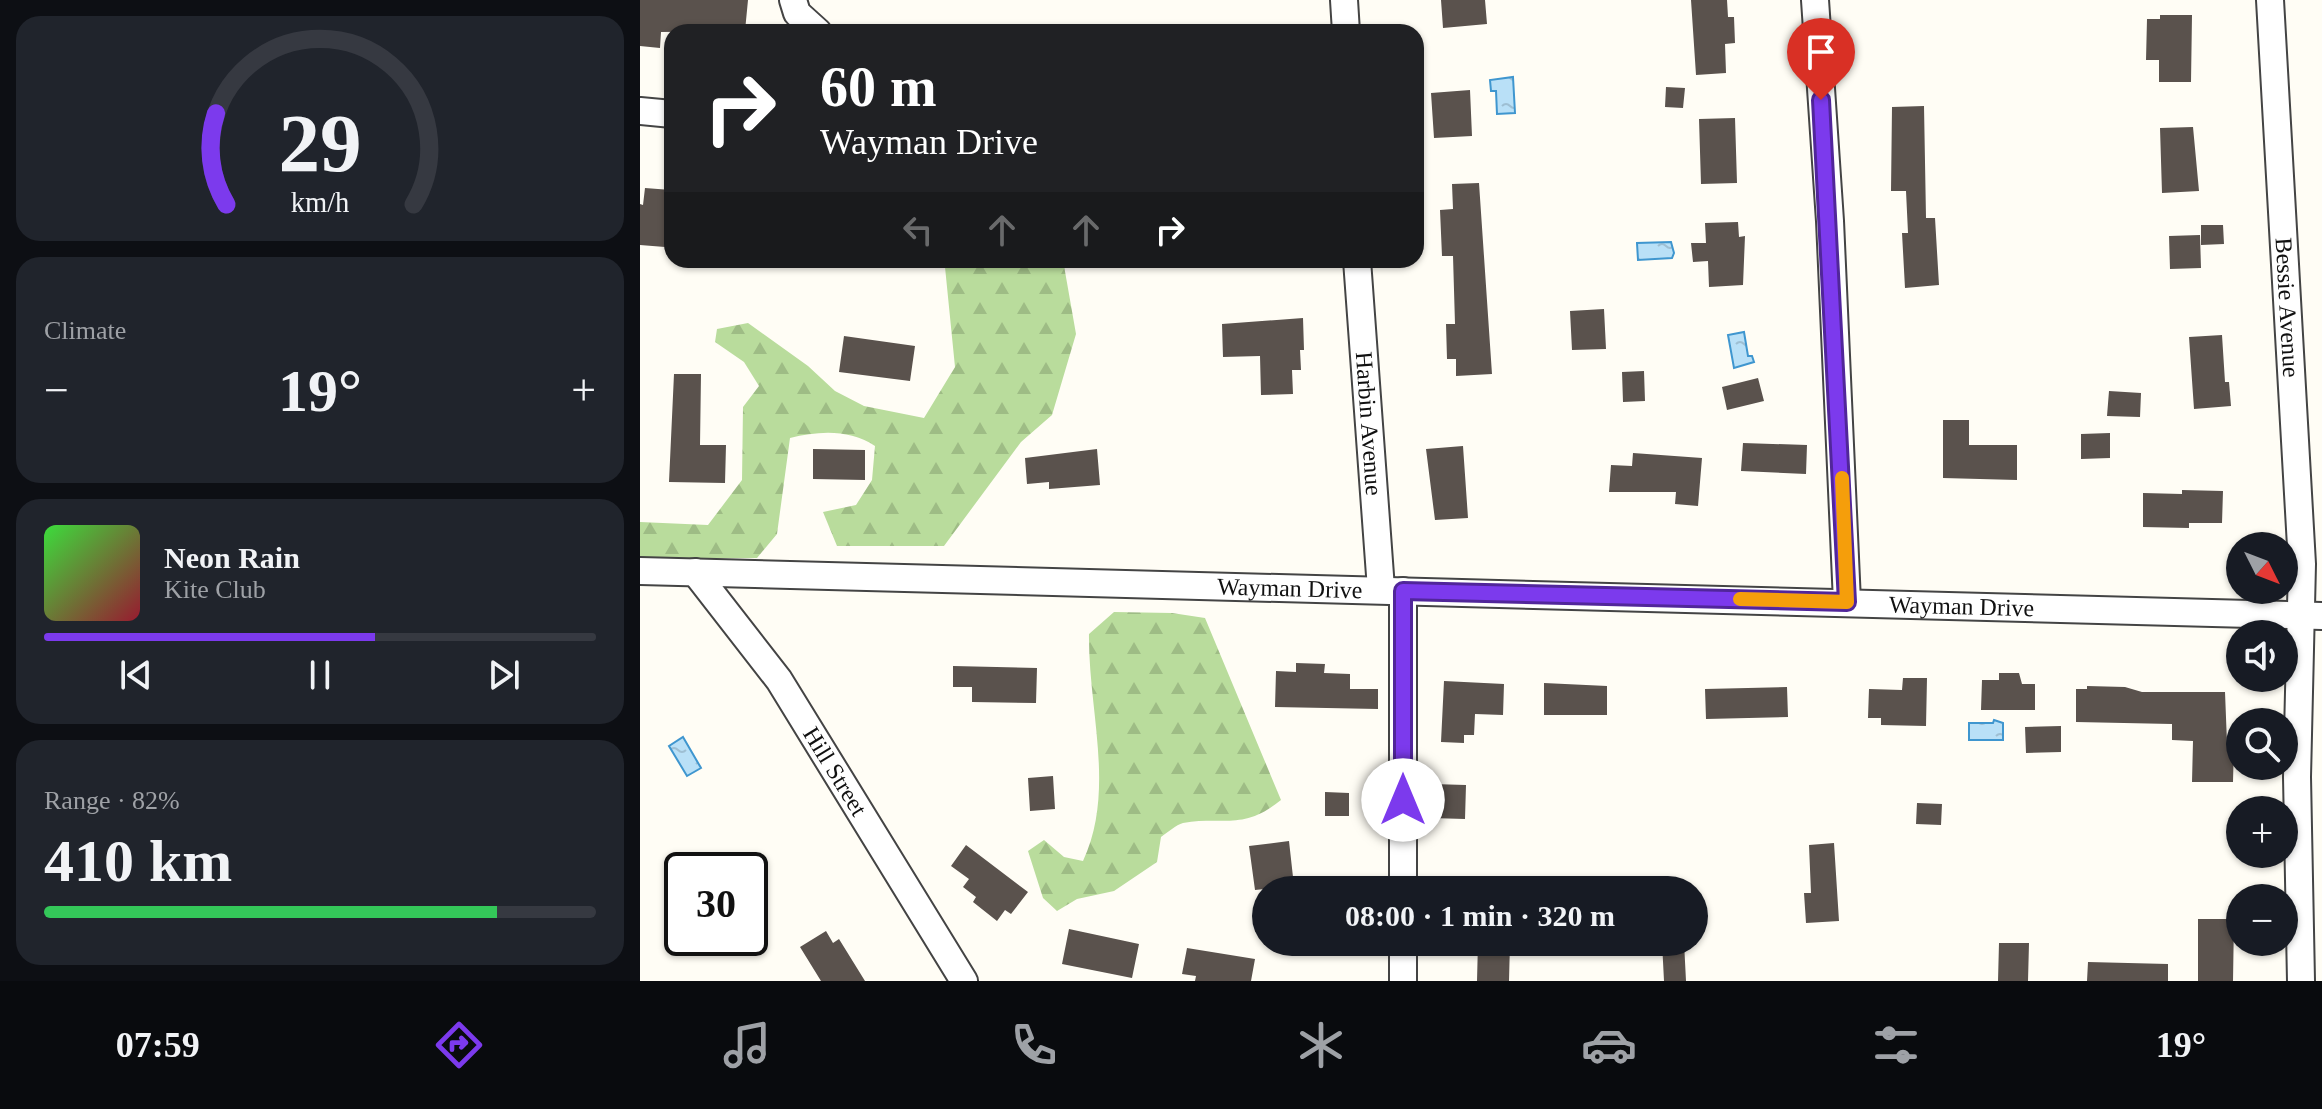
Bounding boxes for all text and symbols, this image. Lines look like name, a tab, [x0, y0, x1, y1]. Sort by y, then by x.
pin	[1787, 18, 1855, 100]
icon: arrive	[1799, 30, 1843, 74]
icon: right	[688, 56, 792, 160]
text: 60 m	[820, 56, 937, 118]
text: 29	[278, 96, 362, 188]
text: Wayman Drive	[820, 122, 1038, 162]
text: km/h	[291, 187, 349, 218]
icon: left	[896, 208, 940, 252]
icon: ahead	[980, 208, 1024, 252]
icon: ahead	[1064, 208, 1108, 252]
icon: right	[1148, 208, 1192, 252]
street label: Bessie Avenue	[2270, 237, 2304, 378]
text: Climate	[44, 316, 126, 345]
street label: Harbin Avenue	[1351, 351, 1387, 496]
text: 19°	[278, 358, 362, 424]
text: −	[44, 366, 69, 415]
text: +	[571, 366, 596, 415]
north arrow	[2226, 532, 2298, 604]
map controls	[2226, 532, 2298, 956]
text: Neon Rain	[164, 541, 300, 574]
street label: Wayman Drive	[1217, 573, 1363, 603]
text: Kite Club	[164, 575, 266, 604]
street label: Wayman Drive	[1889, 591, 2035, 621]
button: sound	[2226, 620, 2298, 692]
icon: previous	[114, 653, 158, 697]
icon: pause	[298, 653, 342, 697]
icon: next	[482, 653, 526, 697]
button: search	[2226, 708, 2298, 780]
street label: Hill Street	[798, 722, 872, 821]
position arrow	[1361, 758, 1445, 842]
text: Range · 82%	[44, 786, 180, 815]
button: +	[2226, 796, 2298, 868]
text: 410 km	[44, 828, 232, 894]
speed limit sign: 30	[664, 852, 768, 956]
button: −	[2226, 884, 2298, 956]
text: 08:00 · 1 min · 320 m	[1345, 899, 1615, 932]
icon: directions	[431, 1017, 487, 1073]
icon: music	[719, 1017, 775, 1073]
icon: phone	[1006, 1017, 1062, 1073]
icon: climate	[1293, 1017, 1349, 1073]
icon: car	[1581, 1017, 1637, 1073]
icon: filters	[1868, 1017, 1924, 1073]
text: 07:59	[116, 1025, 200, 1065]
text: 19°	[2156, 1025, 2206, 1065]

